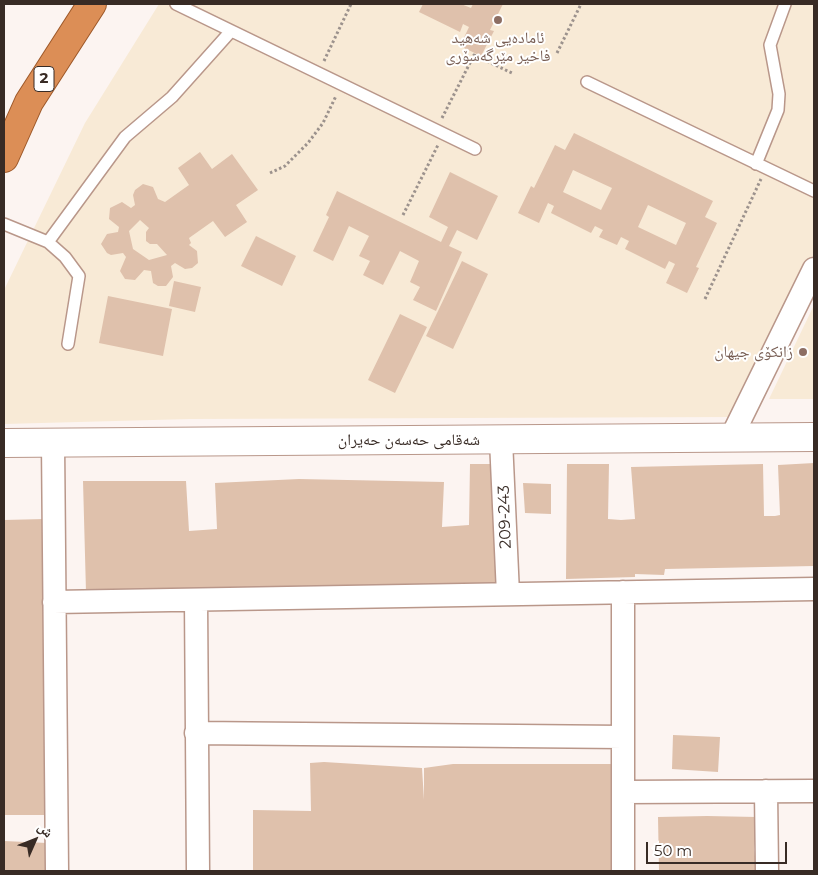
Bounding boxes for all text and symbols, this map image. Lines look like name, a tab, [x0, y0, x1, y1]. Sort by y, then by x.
marker: ئامادەیی شەهید فاخیر مێرگەسۆری	[492, 14, 504, 26]
place label: ئامادەیی شەهید فاخیر مێرگەسۆری	[446, 28, 550, 66]
road number: 2	[34, 66, 54, 92]
place label: زانکۆی جیھان	[714, 342, 793, 362]
marker: زانکۆی جیھان	[797, 346, 809, 358]
street label: شەقامی حەسەن حەیران	[338, 430, 480, 450]
street label: 209-243	[494, 485, 516, 549]
north arrow	[10, 815, 60, 865]
text: ش	[34, 818, 57, 841]
scale bar	[648, 832, 789, 864]
text: 50 m	[654, 841, 692, 860]

